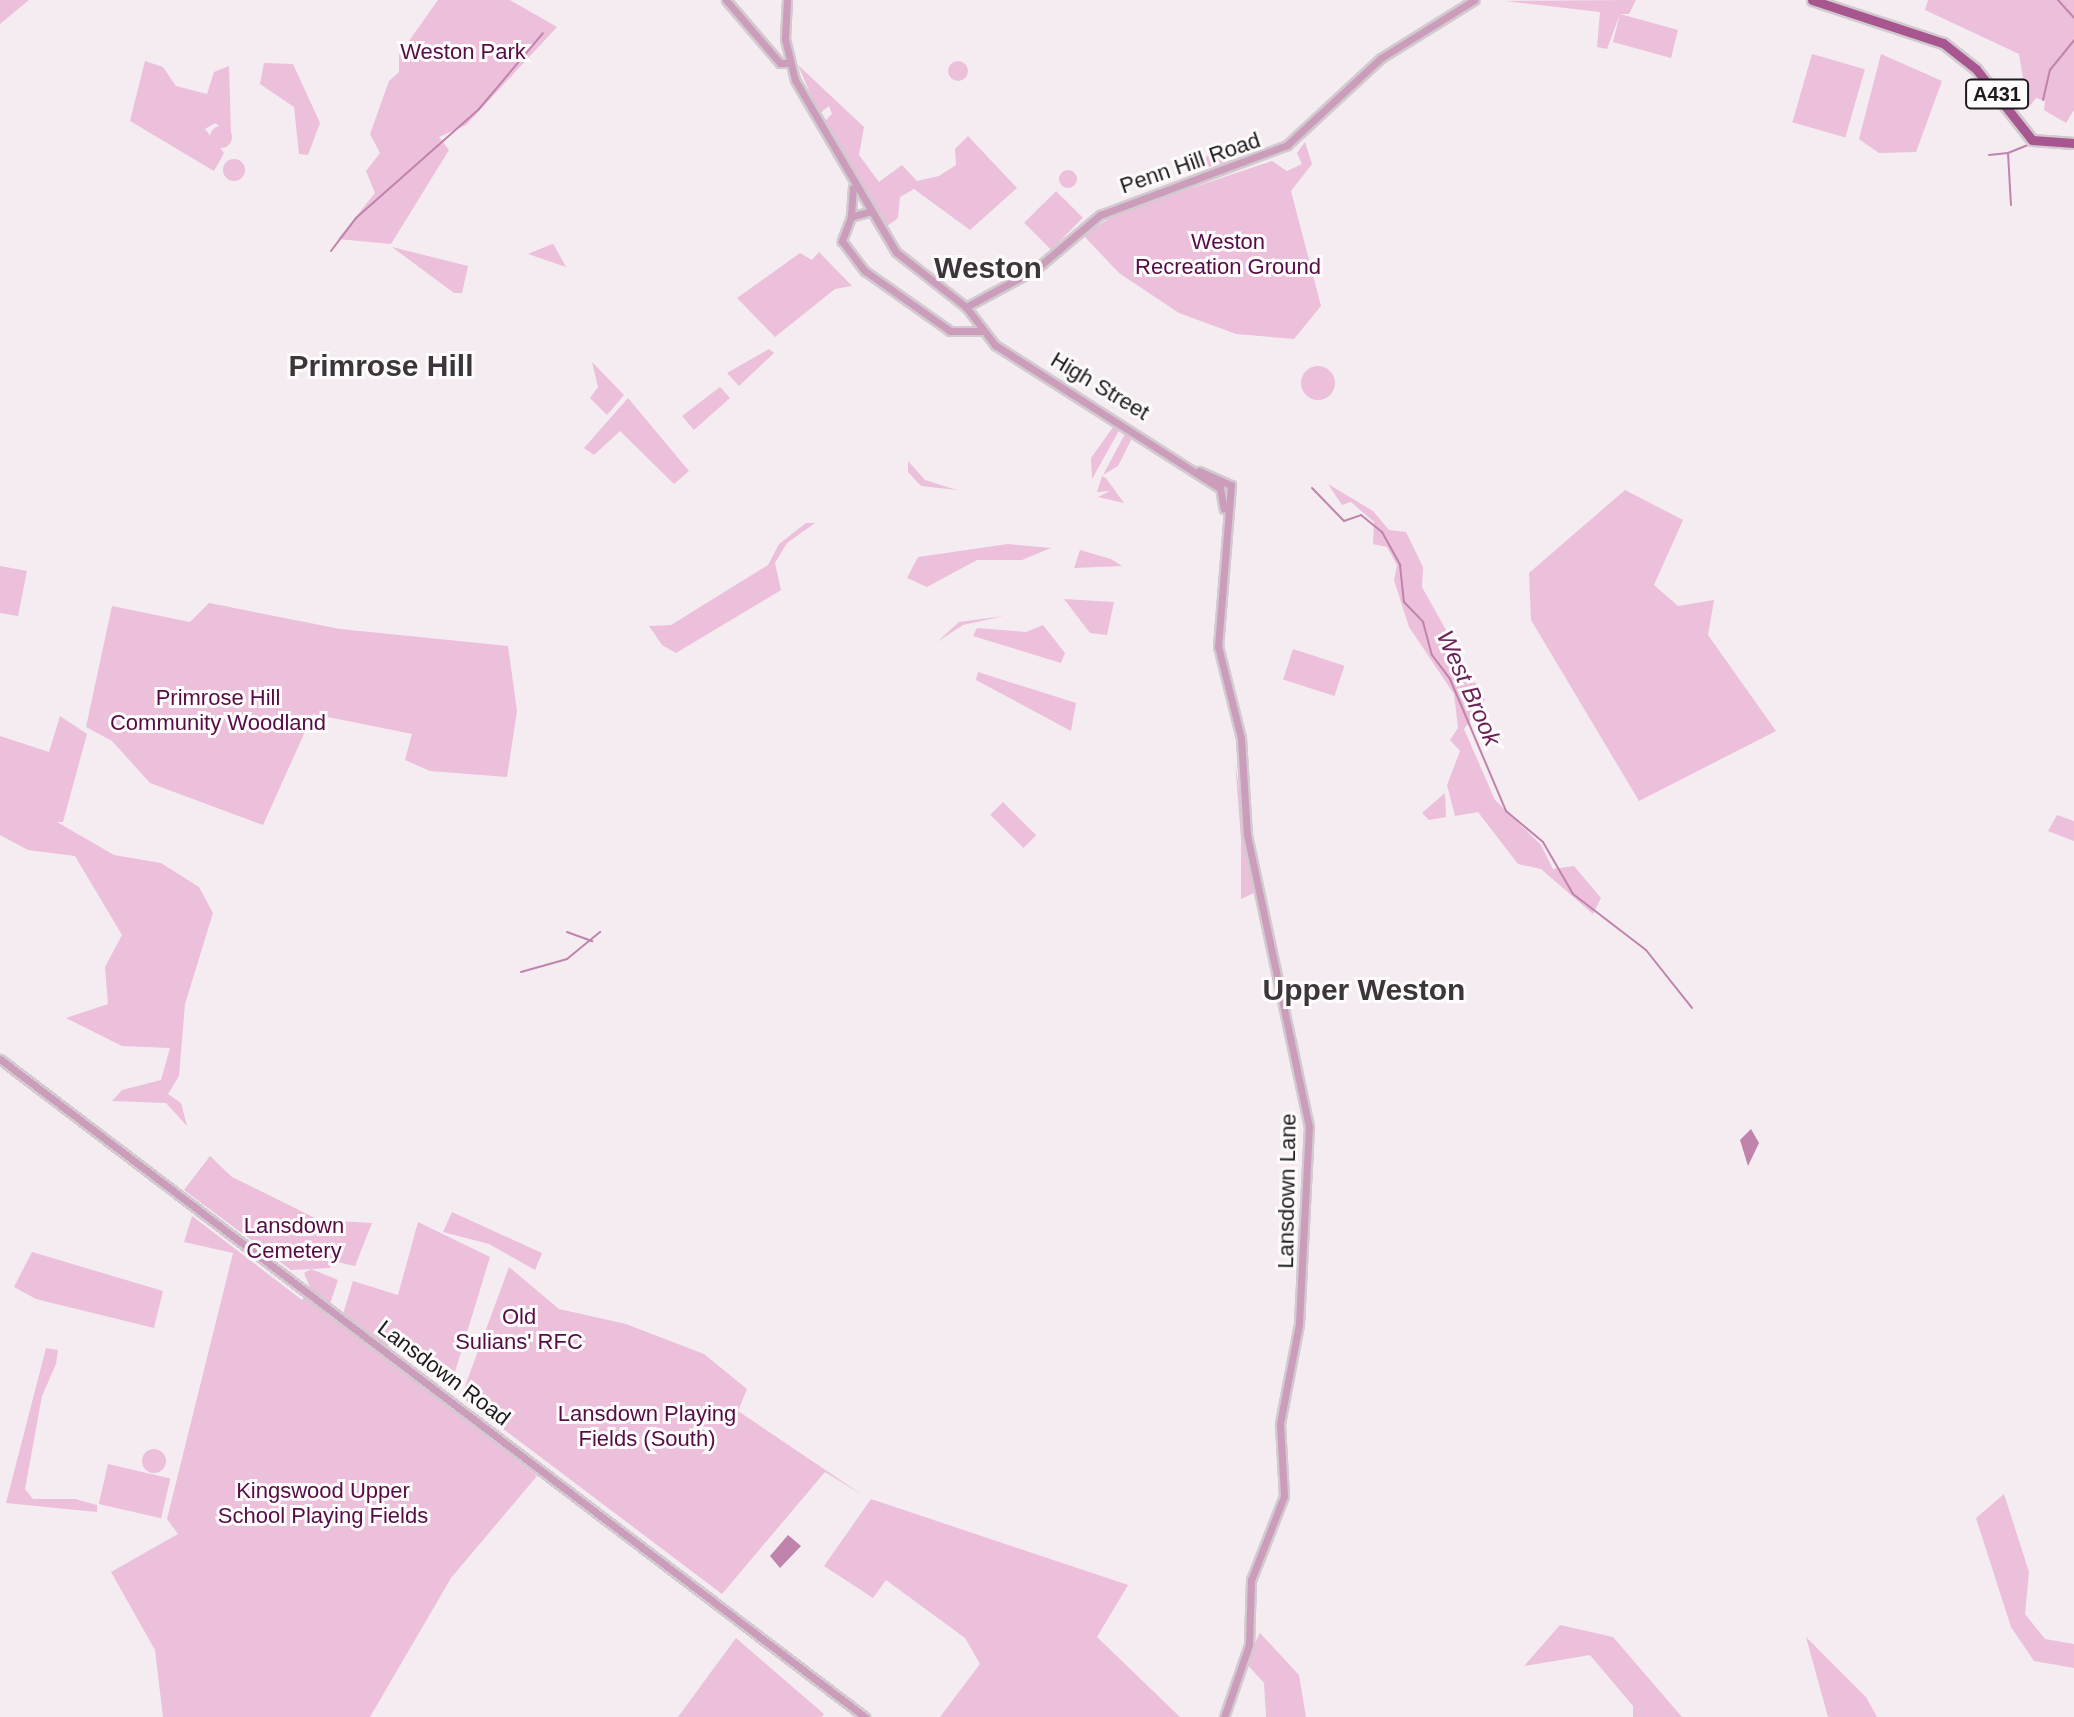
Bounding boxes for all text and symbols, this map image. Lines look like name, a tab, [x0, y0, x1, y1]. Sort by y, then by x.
park label: Weston Park	[400, 39, 526, 65]
road number: A431	[1965, 78, 2029, 110]
street label: Penn Hill Road	[1116, 127, 1264, 199]
park label: Weston Recreation Ground	[1135, 228, 1321, 280]
district label: Weston	[934, 250, 1042, 286]
street label: High Street	[1046, 346, 1154, 426]
district label: Primrose Hill	[288, 348, 474, 384]
water label: West Brook	[1431, 626, 1507, 750]
park label: Primrose Hill Community Woodland	[110, 684, 326, 736]
district label: Upper Weston	[1263, 972, 1465, 1008]
street label: Lansdown Lane	[1272, 1113, 1302, 1269]
park label: Lansdown Cemetery	[244, 1212, 344, 1264]
park label: Old Sulians' RFC	[455, 1303, 583, 1354]
street label: Lansdown Road	[373, 1315, 515, 1431]
park label: Lansdown Playing Fields (South)	[558, 1400, 736, 1452]
park label: Kingswood Upper School Playing Fields	[218, 1477, 428, 1528]

